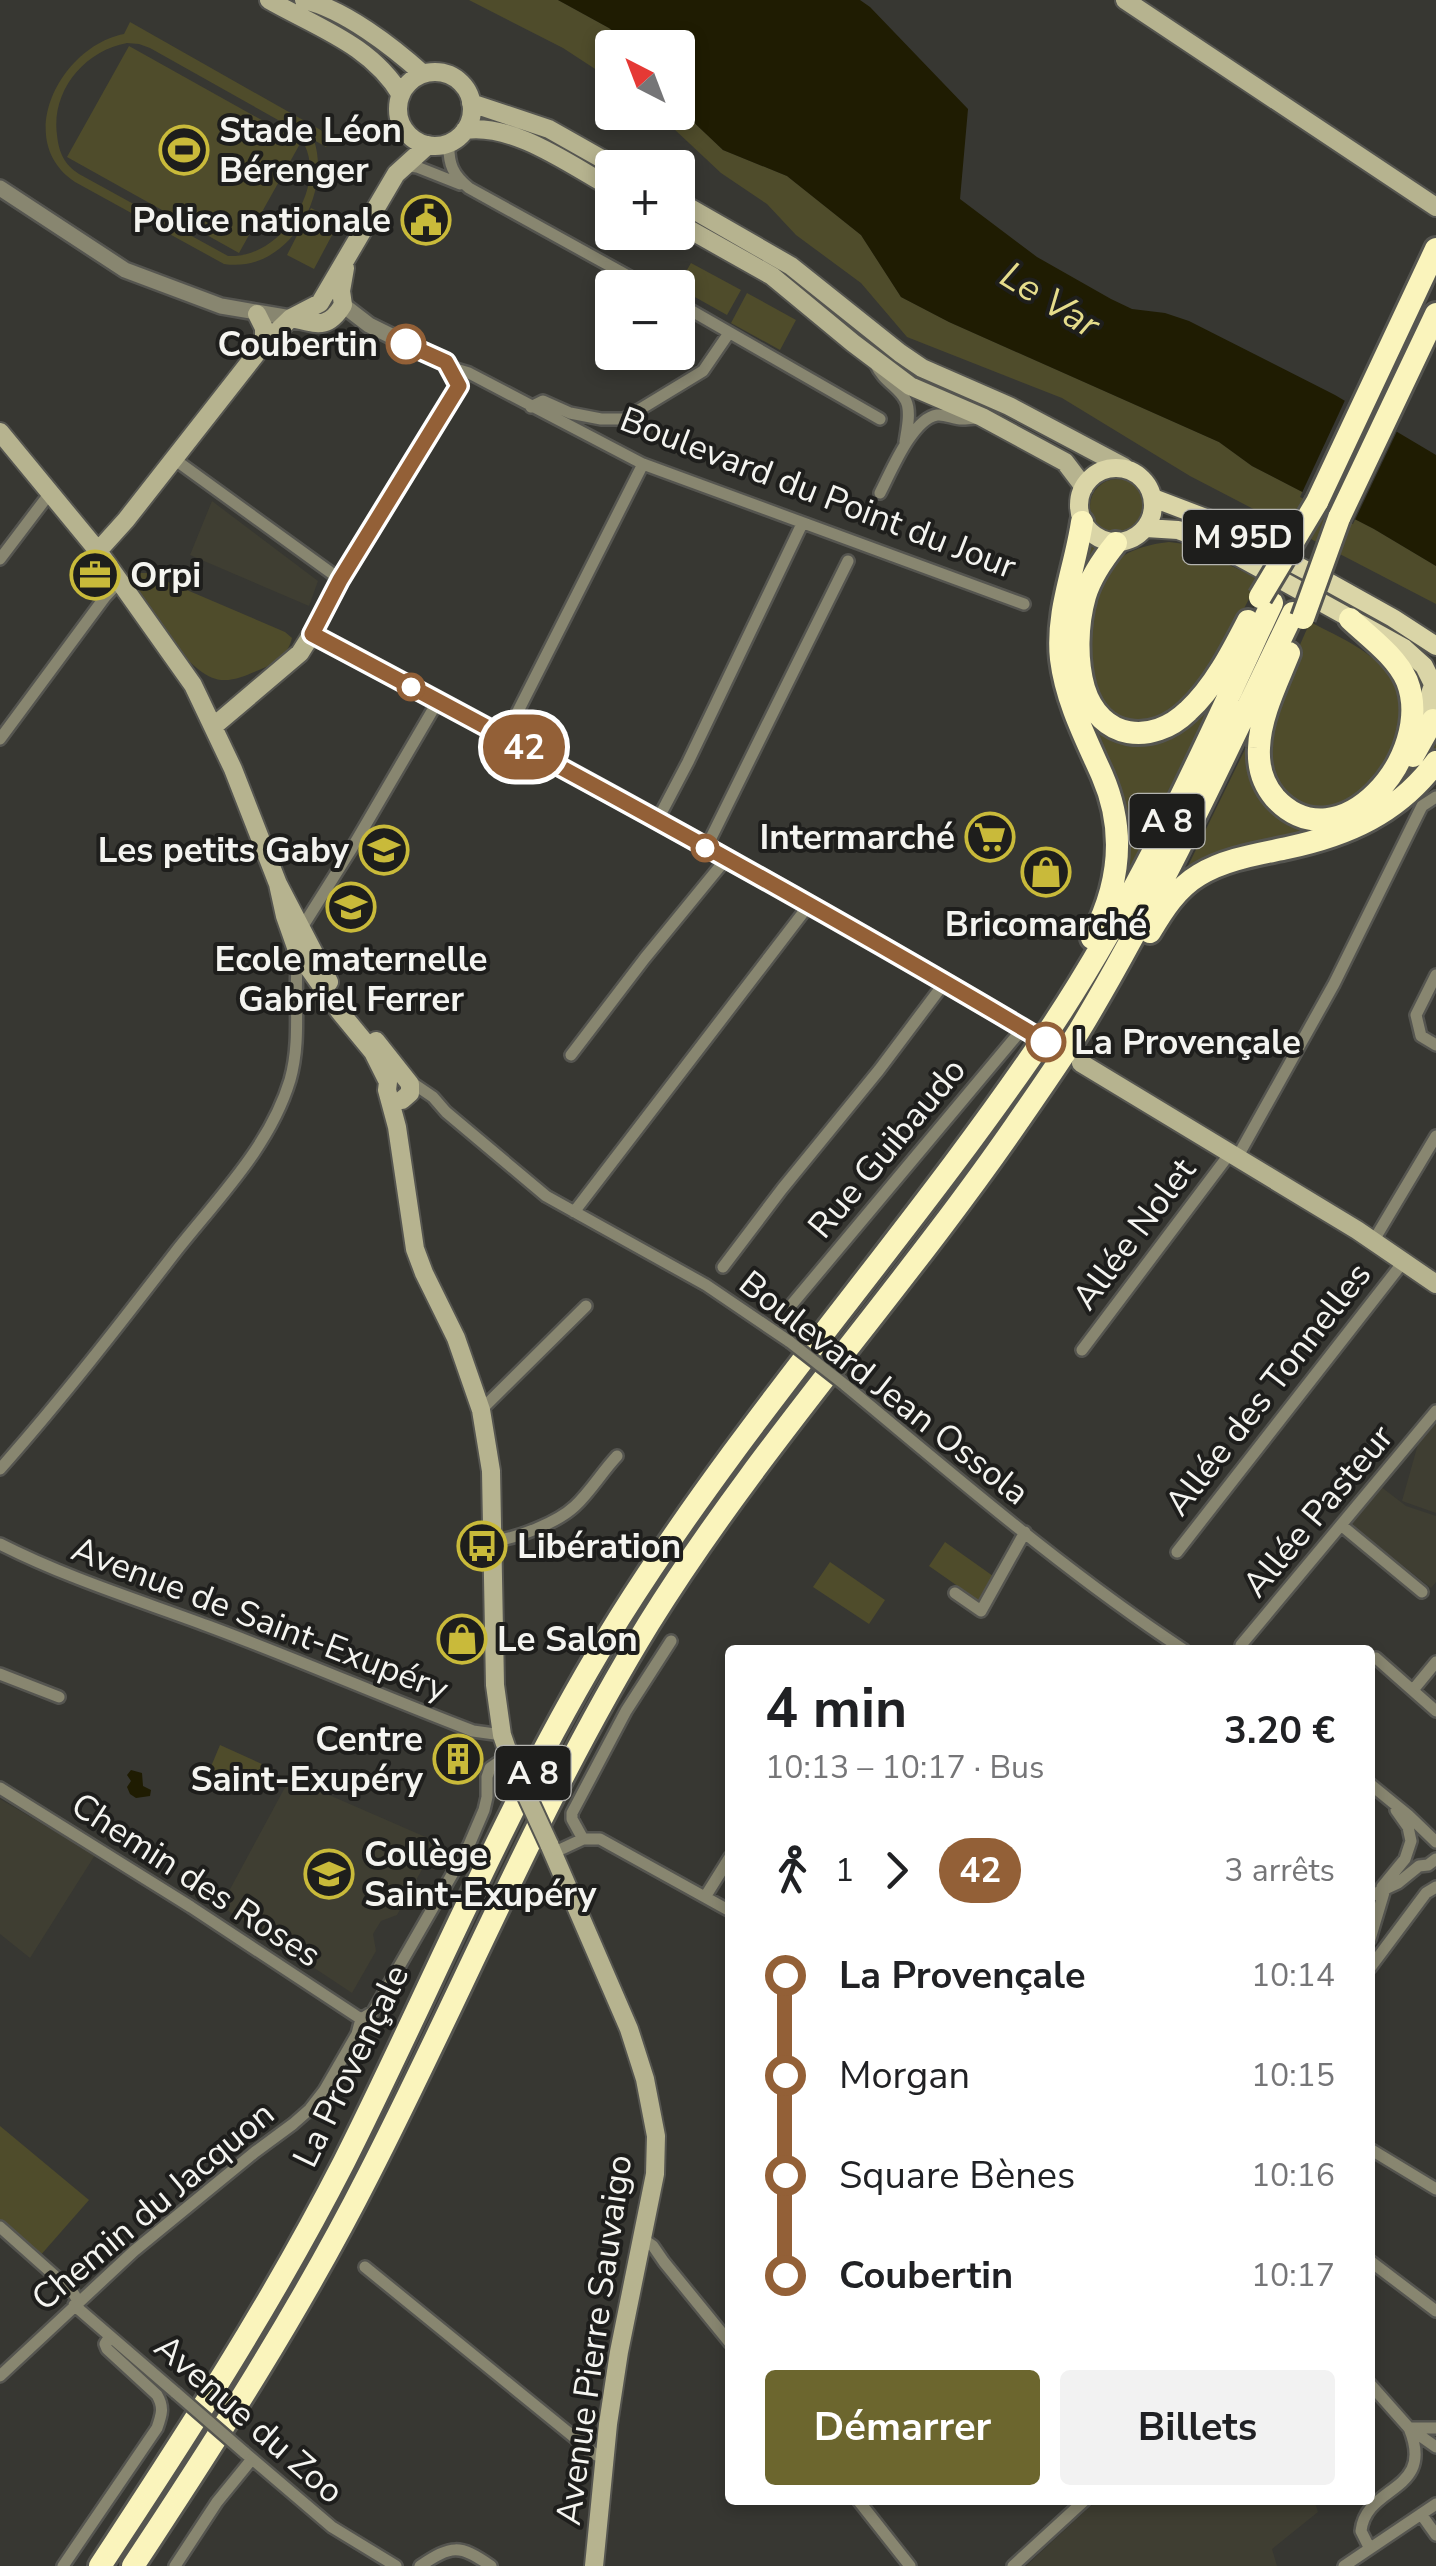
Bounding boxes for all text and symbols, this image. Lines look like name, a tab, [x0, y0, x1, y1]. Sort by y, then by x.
north arrow	[595, 30, 695, 130]
map controls	[595, 30, 695, 370]
place label: Stade Léon Bérenger	[219, 107, 402, 194]
sports icon: Stade Léon Bérenger	[158, 124, 210, 176]
button: +	[595, 150, 695, 250]
public building icon: Police nationale	[400, 194, 452, 246]
place label: Police nationale	[132, 197, 391, 244]
water label: Le Var	[991, 250, 1111, 351]
button: −	[595, 270, 695, 370]
place label: Coubertin	[218, 321, 378, 368]
marker: Coubertin	[387, 325, 425, 363]
street label: Boulevard du Point du Jour	[613, 396, 1023, 590]
road number: M 95D	[1183, 510, 1303, 564]
office icon: Orpi	[69, 549, 121, 601]
place label: Orpi	[130, 552, 201, 599]
unlabelled marker	[398, 674, 424, 700]
line badge: 42	[479, 714, 569, 780]
text: 42	[503, 724, 545, 771]
road number: A 8	[1130, 794, 1204, 848]
supermarket icon: Intermarché	[964, 811, 1016, 863]
place label: Intermarché	[759, 814, 955, 861]
school or university icon: Les petits Gaby	[358, 824, 410, 876]
place label: Les petits Gaby	[98, 827, 350, 874]
unlabelled marker	[692, 835, 718, 861]
shop icon: Bricomarché	[1020, 846, 1072, 898]
school or university icon: Ecole maternelle Gabriel Ferrer	[325, 881, 377, 933]
place label: Bricomarché	[945, 901, 1147, 948]
place label: Ecole maternelle Gabriel Ferrer	[215, 936, 487, 1023]
place label: La Provençale	[1074, 1019, 1301, 1066]
marker: La Provençale	[1027, 1023, 1065, 1061]
street label: Rue Guibaudo	[798, 1048, 976, 1248]
street label: Allée Nolet	[1061, 1148, 1207, 1320]
street label: Allée des Tonnelles	[1154, 1253, 1382, 1525]
street label: Boulevard Jean Ossola	[729, 1260, 1039, 1516]
street label: Allée Pasteur	[1232, 1414, 1404, 1607]
bus stop icon: Libération	[456, 1520, 508, 1572]
place label: Libération	[517, 1523, 681, 1570]
street label: Avenue de Saint-Exupéry	[65, 1525, 455, 1713]
shop icon: Le Salon	[436, 1613, 488, 1665]
place label: Le Salon	[497, 1616, 638, 1663]
text: 4 min	[765, 1671, 907, 1746]
text: 3.20 €	[1224, 1705, 1335, 1756]
place label: Centre Saint-Exupéry	[190, 1716, 424, 1803]
building icon: Centre Saint-Exupéry	[432, 1733, 484, 1785]
road number: A 8	[496, 1746, 570, 1800]
text: 10:13 – 10:17 · Bus	[765, 1746, 1044, 1789]
street label: Chemin des Roses	[62, 1782, 330, 1978]
place label: Collège Saint-Exupéry	[364, 1831, 597, 1918]
icon: walk	[765, 1843, 820, 1898]
icon: forward	[869, 1843, 924, 1898]
text: 42	[959, 1847, 1001, 1894]
school or university icon: Collège Saint-Exupéry	[303, 1848, 355, 1900]
text: 1	[835, 1849, 854, 1892]
text: 3 arrêts	[1224, 1849, 1335, 1892]
text: La Provençale	[839, 1950, 1086, 2001]
text: 10:14	[1251, 1954, 1335, 1997]
street label: La Provençale	[282, 1957, 420, 2175]
text: Morgan	[839, 2050, 970, 2101]
text: 10:15	[1251, 2054, 1335, 2097]
street label: Chemin du Jacquon	[22, 2091, 284, 2321]
text: Square Bènes	[839, 2150, 1075, 2201]
street label: Avenue Pierre Sauvaigo	[545, 2152, 643, 2528]
text: 10:16	[1251, 2154, 1335, 2197]
text: Coubertin	[839, 2250, 1013, 2301]
text: 10:17	[1251, 2254, 1335, 2297]
street label: Avenue du Zoo	[144, 2324, 354, 2514]
button: Démarrer	[765, 2370, 1040, 2485]
button: Billets	[1060, 2370, 1335, 2485]

